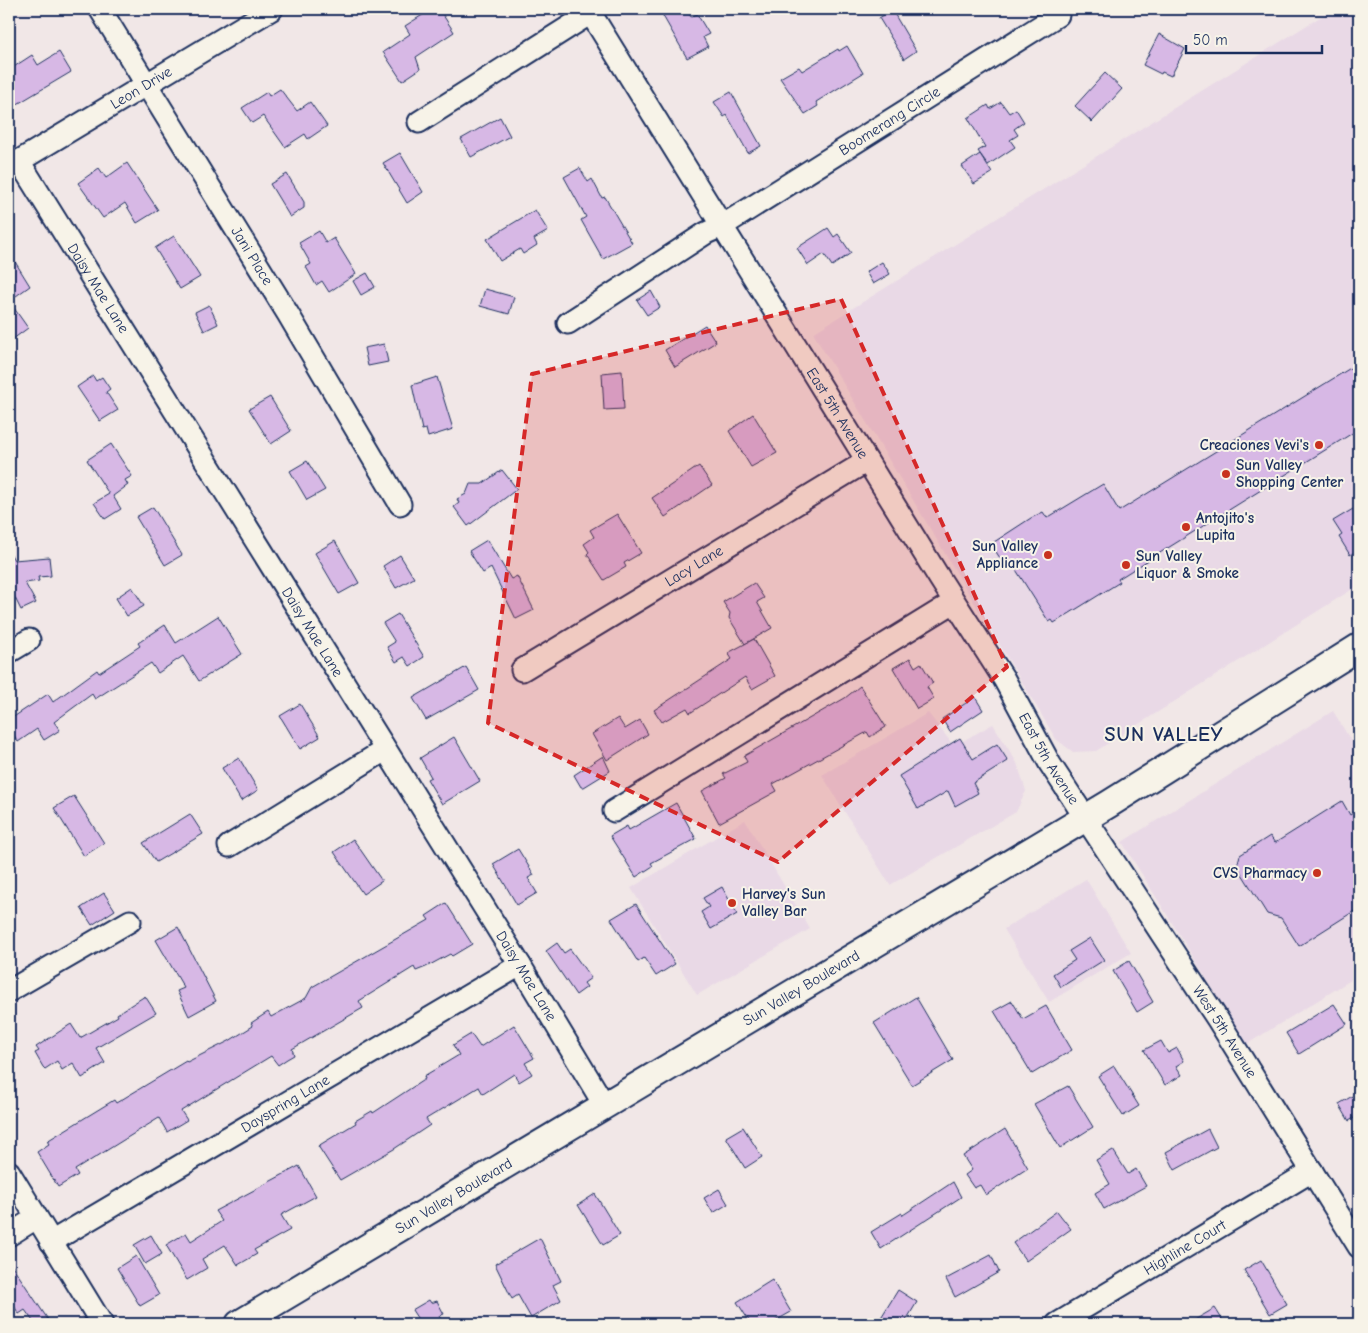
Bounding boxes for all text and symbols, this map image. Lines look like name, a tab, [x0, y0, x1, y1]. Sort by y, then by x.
scale bar	[1186, 22, 1322, 54]
text: 50 m	[1193, 31, 1228, 49]
street label: Leon Drive	[107, 62, 175, 113]
street label: Boomerang Circle	[836, 82, 944, 159]
street label: Jani Place	[227, 223, 277, 289]
street label: Daisy Mae Lane	[64, 240, 133, 337]
street label: East 5th Avenue	[803, 364, 873, 462]
place label: Creaciones Vevi's	[1200, 436, 1309, 454]
marker: Creaciones Vevi's	[1313, 439, 1325, 451]
place label: Sun Valley Shopping Center	[1236, 456, 1343, 491]
marker: Sun Valley Shopping Center	[1220, 468, 1232, 480]
place label: Antojito's Lupita	[1196, 509, 1254, 544]
marker: Antojito's Lupita	[1180, 521, 1192, 533]
place label: Sun Valley Appliance	[972, 537, 1038, 572]
street label: Lacy Lane	[662, 541, 727, 590]
place label: Sun Valley Liquor & Smoke	[1136, 547, 1239, 582]
marker: Sun Valley Appliance	[1042, 549, 1054, 561]
marker: Sun Valley Liquor & Smoke	[1120, 559, 1132, 571]
street label: Daisy Mae Lane	[278, 584, 347, 681]
street label: East 5th Avenue	[1015, 710, 1083, 808]
district label: SUN VALLEY	[1105, 723, 1223, 746]
place label: CVS Pharmacy	[1213, 864, 1307, 882]
marker: CVS Pharmacy	[1311, 867, 1323, 879]
place label: Harvey's Sun Valley Bar	[742, 885, 826, 920]
marker: Harvey's Sun Valley Bar	[726, 897, 738, 909]
street label: Daisy Mae Lane	[492, 928, 561, 1025]
street label: Sun Valley Boulevard	[740, 946, 863, 1030]
street label: West 5th Avenue	[1189, 982, 1261, 1082]
street label: Dayspring Lane	[238, 1070, 333, 1137]
street label: Sun Valley Boulevard	[392, 1154, 515, 1238]
street label: Highline Court	[1140, 1215, 1230, 1279]

